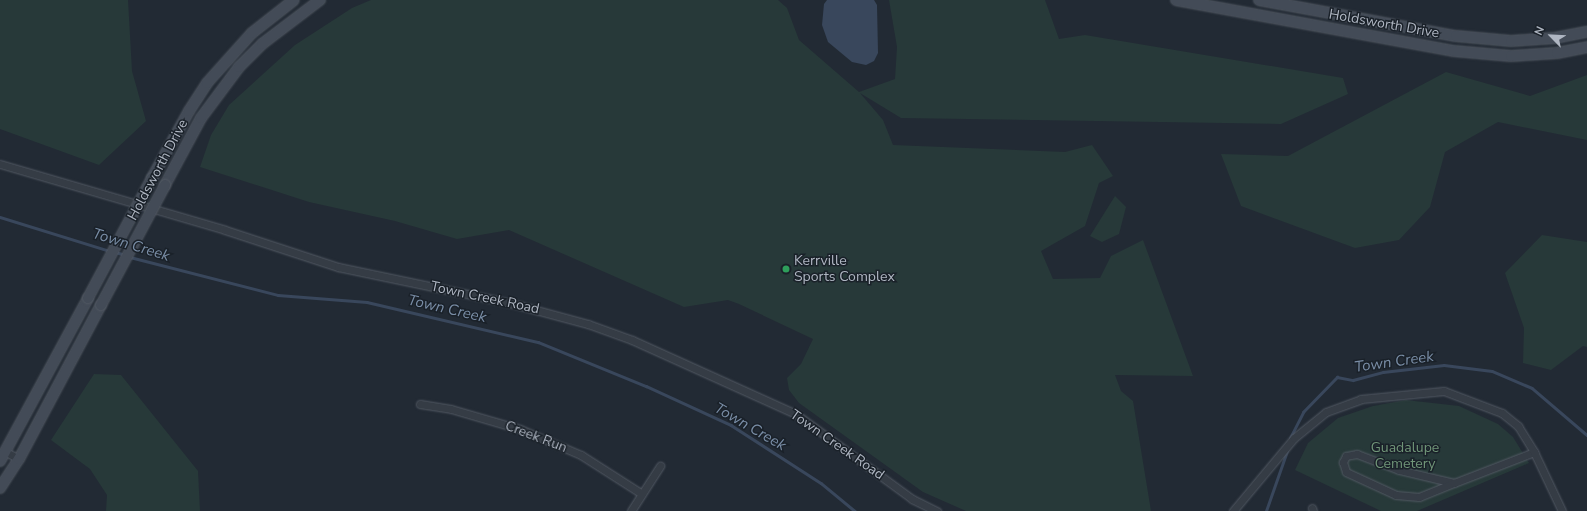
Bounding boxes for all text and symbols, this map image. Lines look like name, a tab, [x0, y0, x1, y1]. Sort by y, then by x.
street label: Holdsworth Drive	[1328, 6, 1440, 42]
north arrow	[1531, 16, 1571, 56]
text: N	[1531, 24, 1548, 38]
street label: Holdsworth Drive	[124, 117, 192, 223]
water label: Town Creek	[90, 225, 172, 265]
place label: Kerrville Sports Complex	[794, 253, 895, 286]
marker: Kerrville Sports Complex	[781, 264, 791, 274]
street label: Town Creek Road	[429, 278, 541, 318]
water label: Town Creek	[406, 291, 488, 327]
water label: Town Creek	[1353, 348, 1435, 376]
water label: Town Creek	[711, 399, 789, 455]
street label: Town Creek Road	[787, 406, 887, 484]
street label: Creek Run	[503, 418, 569, 456]
park label: Guadalupe Cemetery	[1371, 440, 1439, 472]

